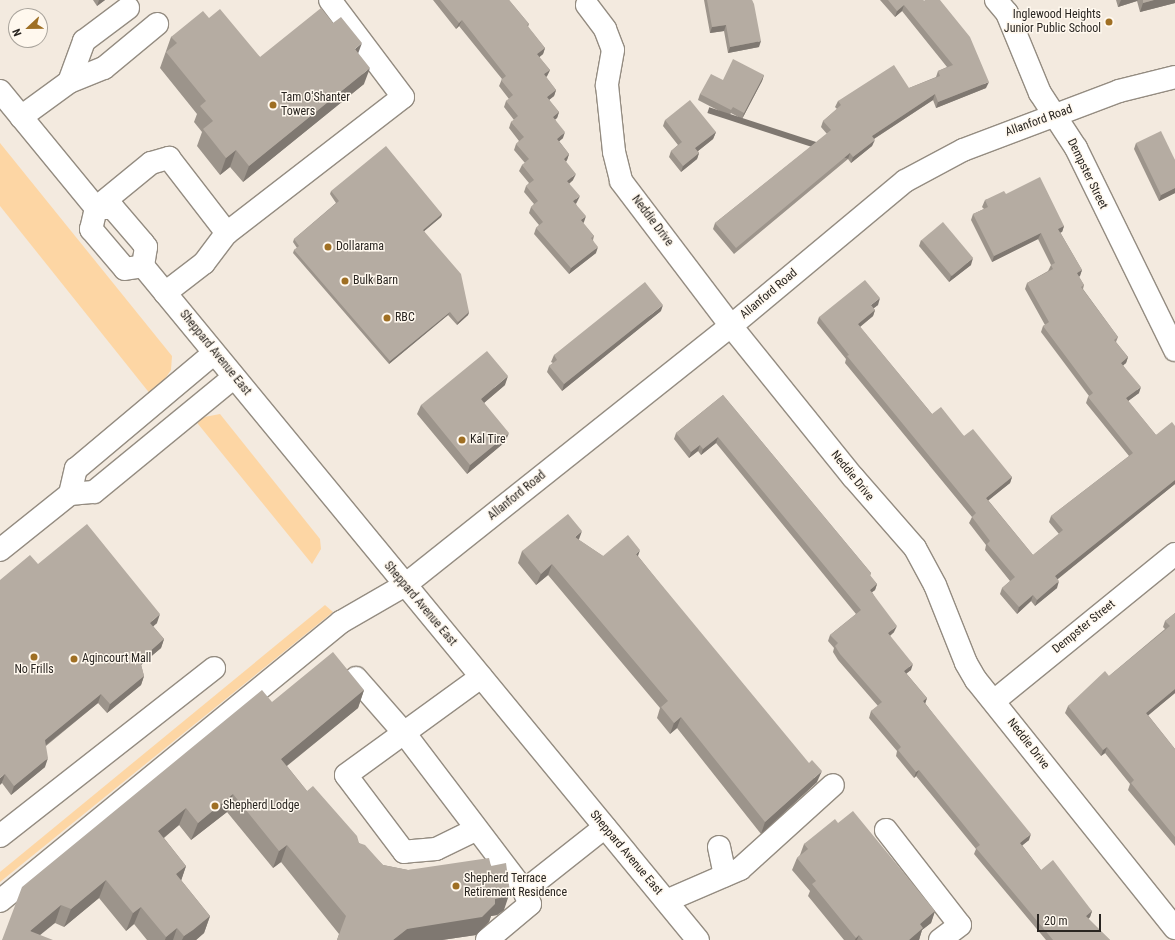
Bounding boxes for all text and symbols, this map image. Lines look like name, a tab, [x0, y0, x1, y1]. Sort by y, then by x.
north arrow	[8, 8, 48, 48]
place label: Inglewood Heights Junior Public School	[1004, 8, 1101, 36]
marker: Inglewood Heights Junior Public School	[1104, 17, 1114, 27]
text: N	[10, 27, 25, 38]
place label: Tam O'Shanter Towers	[281, 91, 350, 119]
marker: Tam O'Shanter Towers	[268, 100, 278, 110]
street label: Allanford Road	[1004, 102, 1074, 140]
street label: Dempster Street	[1064, 136, 1110, 212]
street label: Neddie Drive	[628, 193, 676, 249]
place label: Dollarama	[336, 240, 384, 254]
marker: Dollarama	[323, 242, 333, 252]
street label: Allanford Road	[738, 266, 800, 322]
place label: Bulk Barn	[353, 274, 398, 288]
marker: Bulk Barn	[340, 276, 350, 286]
street label: Sheppard Avenue East	[176, 307, 254, 399]
place label: RBC	[395, 311, 415, 325]
marker: RBC	[382, 313, 392, 323]
place label: Kal Tire	[470, 433, 506, 447]
marker: Kal Tire	[457, 435, 467, 445]
street label: Neddie Drive	[828, 448, 876, 504]
street label: Allanford Road	[485, 468, 549, 524]
street label: Sheppard Avenue East	[381, 559, 459, 649]
street label: Dempster Street	[1050, 597, 1118, 657]
marker: No Frills	[29, 652, 39, 662]
place label: Agincourt Mall	[82, 652, 151, 666]
marker: Agincourt Mall	[69, 654, 79, 664]
place label: No Frills	[14, 663, 54, 677]
street label: Neddie Drive	[1004, 716, 1052, 772]
place label: Shepherd Lodge	[223, 799, 299, 813]
marker: Shepherd Lodge	[210, 801, 220, 811]
street label: Sheppard Avenue East	[587, 808, 665, 898]
place label: Shepherd Terrace Retirement Residence	[464, 872, 567, 900]
marker: Shepherd Terrace Retirement Residence	[451, 881, 461, 891]
scale bar	[1039, 906, 1103, 932]
text: 20 m	[1044, 914, 1068, 928]

